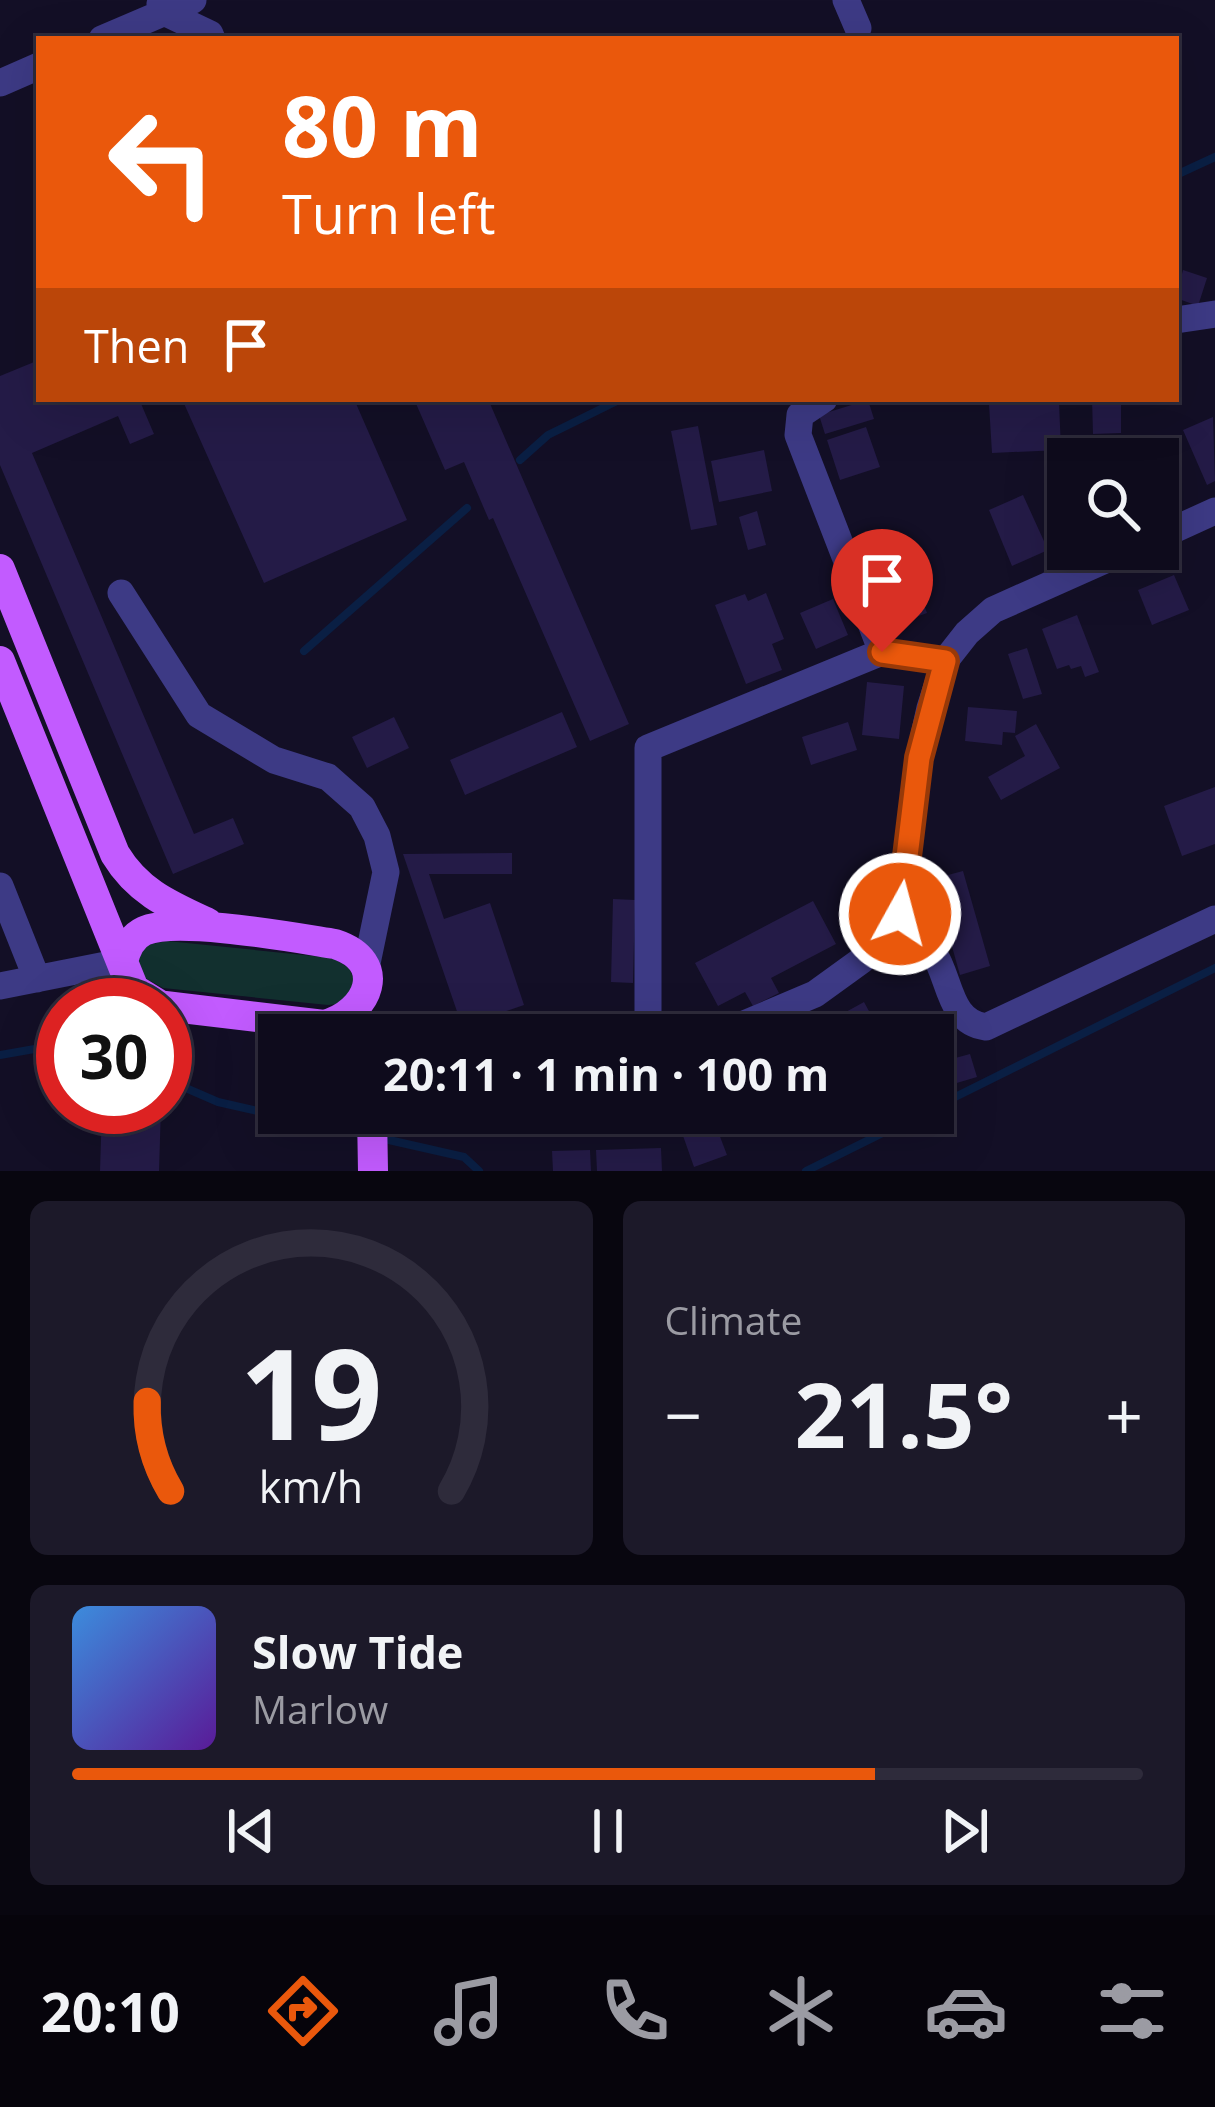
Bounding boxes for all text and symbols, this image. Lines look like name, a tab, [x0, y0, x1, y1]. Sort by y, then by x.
text: 80 m	[282, 67, 482, 182]
icon: left	[84, 84, 240, 240]
text: Turn left	[282, 176, 495, 250]
icon: arrive	[213, 312, 279, 378]
text: Then	[84, 315, 189, 376]
map controls	[1047, 438, 1179, 570]
button: search	[1047, 438, 1179, 570]
pin	[831, 529, 933, 652]
icon: arrive	[849, 547, 915, 613]
position arrow	[837, 851, 963, 977]
speed limit sign: 30	[36, 978, 192, 1134]
text: 20:11 · 1 min · 100 m	[383, 1043, 829, 1104]
text: Climate	[665, 1293, 802, 1346]
text: 19	[240, 1307, 383, 1477]
text: 21.5°	[794, 1352, 1013, 1474]
text: −	[665, 1369, 702, 1459]
text: +	[1105, 1369, 1143, 1459]
text: km/h	[259, 1457, 363, 1516]
text: Slow Tide	[252, 1621, 463, 1682]
text: Marlow	[252, 1682, 388, 1735]
icon: previous	[218, 1798, 284, 1864]
icon: pause	[575, 1798, 641, 1864]
icon: next	[932, 1798, 998, 1864]
icon: directions	[261, 1969, 345, 2053]
icon: music	[427, 1969, 511, 2053]
icon: phone	[593, 1969, 677, 2053]
icon: climate	[759, 1969, 843, 2053]
icon: car	[924, 1969, 1008, 2053]
icon: filters	[1090, 1969, 1174, 2053]
text: 20:10	[41, 1974, 180, 2048]

